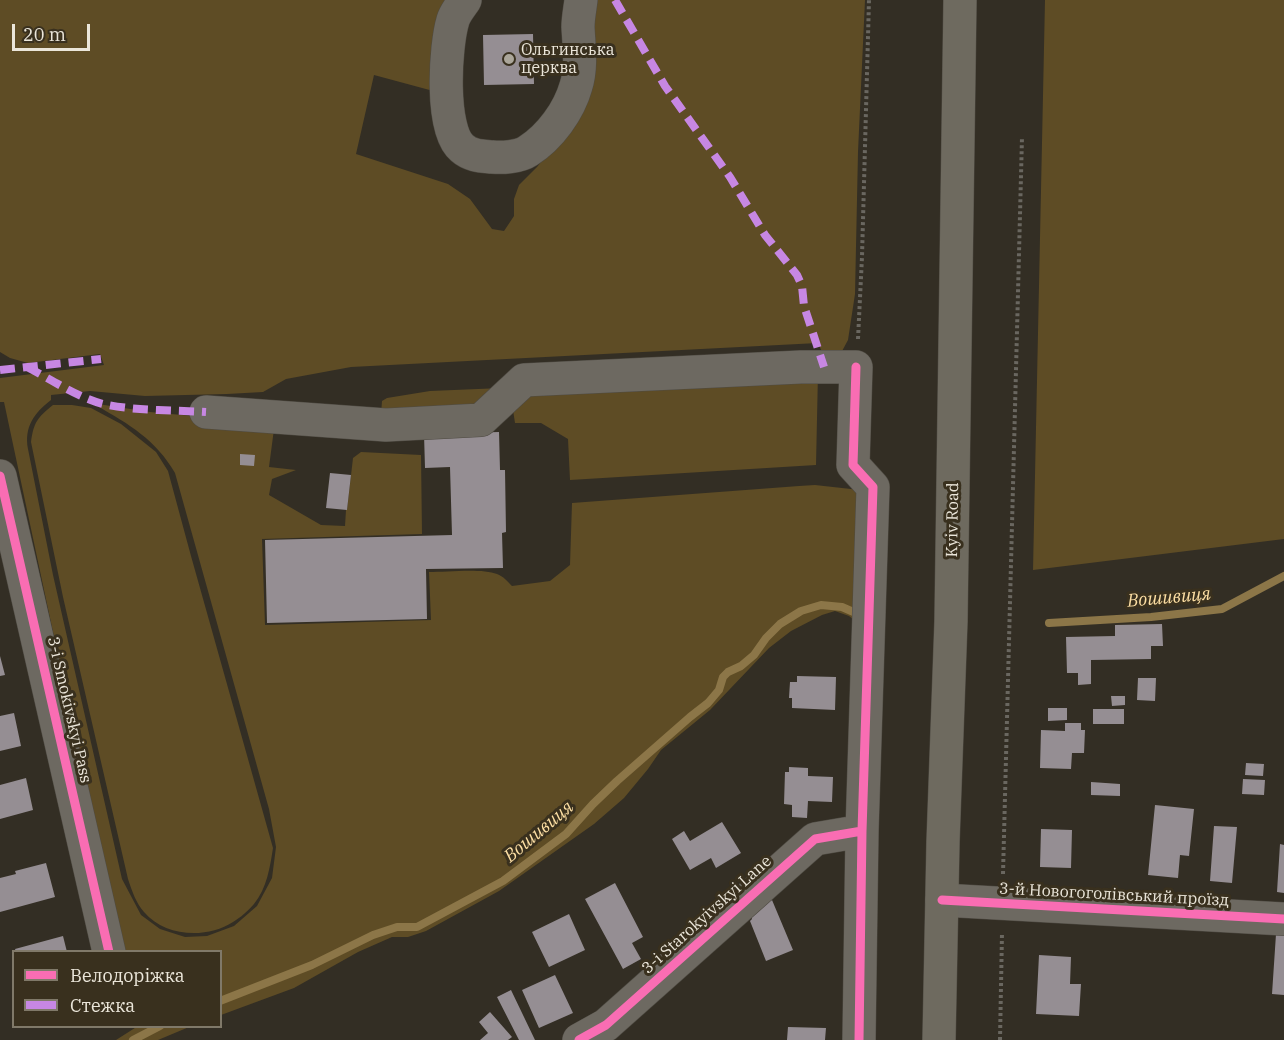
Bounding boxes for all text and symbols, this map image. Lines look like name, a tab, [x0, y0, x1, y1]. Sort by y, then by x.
scale bar	[15, 12, 93, 50]
text: 20 m	[23, 23, 66, 46]
place label: Ольгинська церква	[521, 40, 614, 78]
marker: Ольгинська церква	[502, 52, 516, 66]
street label: Kyiv Road	[943, 482, 963, 558]
water label: Вошивиця	[1126, 584, 1212, 612]
street label: 3-i Smokivskyi Pass	[43, 635, 95, 785]
water label: Вошивиця	[500, 797, 578, 867]
street label: 3-i Starokyivskyi Lane	[638, 852, 776, 978]
street label: 3-й Новогоголівський проїзд	[998, 879, 1230, 911]
legend	[12, 950, 222, 1028]
text: Велодоріжка	[70, 964, 185, 987]
text: Стежка	[70, 994, 135, 1017]

